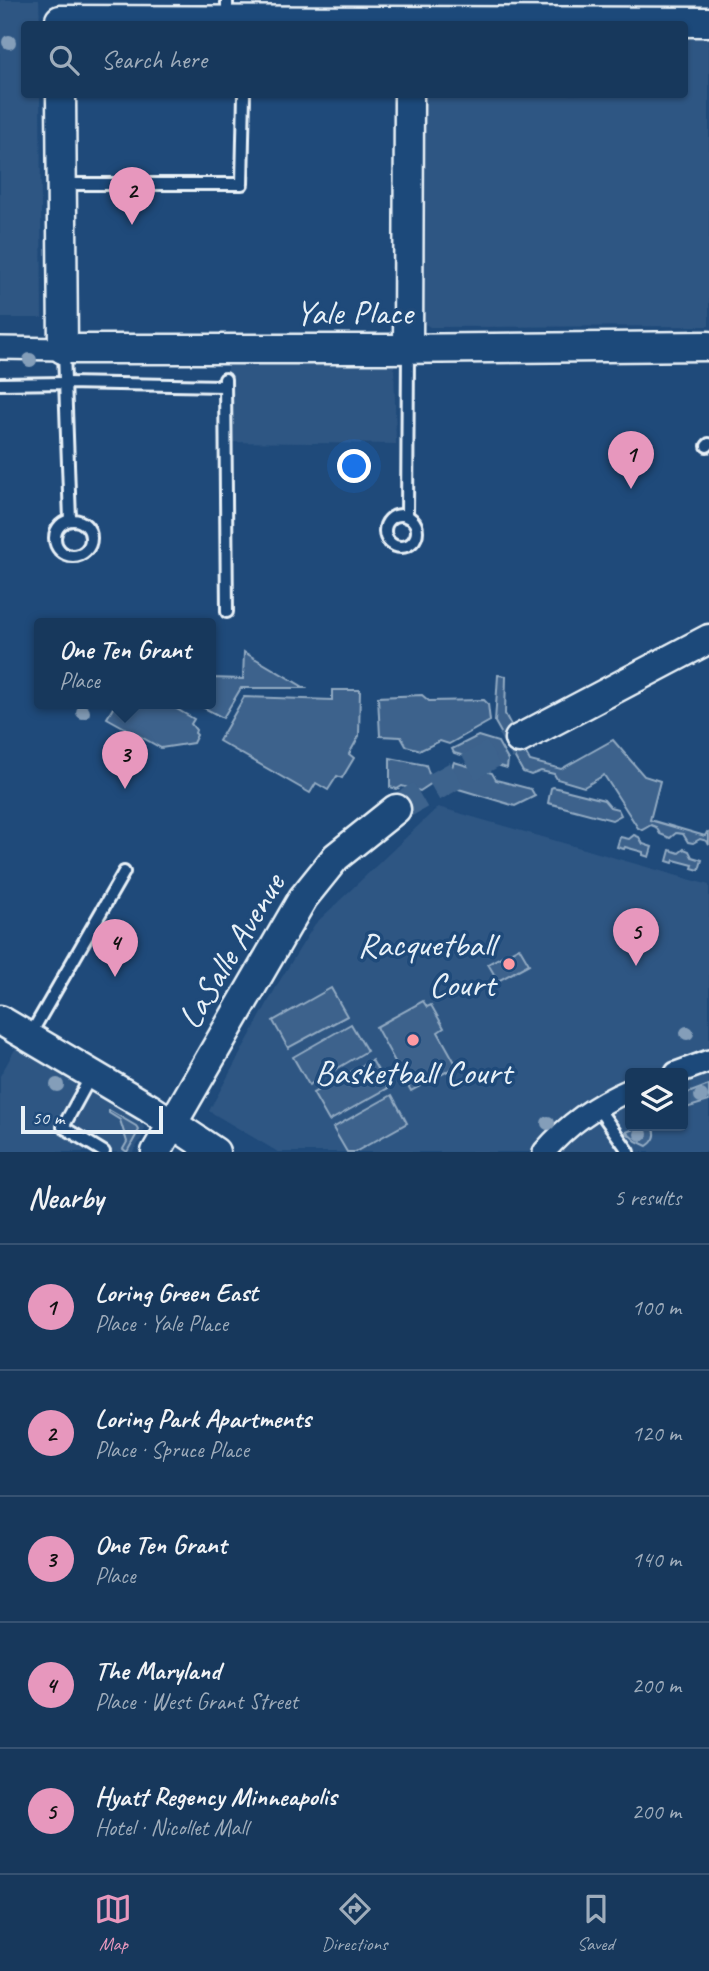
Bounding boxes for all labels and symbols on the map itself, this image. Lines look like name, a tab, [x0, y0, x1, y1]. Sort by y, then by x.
pin: 2	[109, 167, 155, 225]
street label: Yale Place	[295, 290, 415, 335]
pin: 1	[608, 431, 654, 489]
your location	[337, 449, 371, 483]
pin: 3	[102, 731, 148, 789]
street label: LaSalle Avenue	[167, 863, 296, 1037]
pin: 5	[613, 908, 659, 966]
pin: 4	[92, 919, 138, 977]
place label: Racquetball Court	[358, 922, 501, 1007]
marker: Racquetball Court	[501, 956, 517, 972]
marker: Basketball Court	[405, 1032, 421, 1048]
place label: Basketball Court	[314, 1050, 515, 1095]
scale bar	[21, 1103, 163, 1135]

